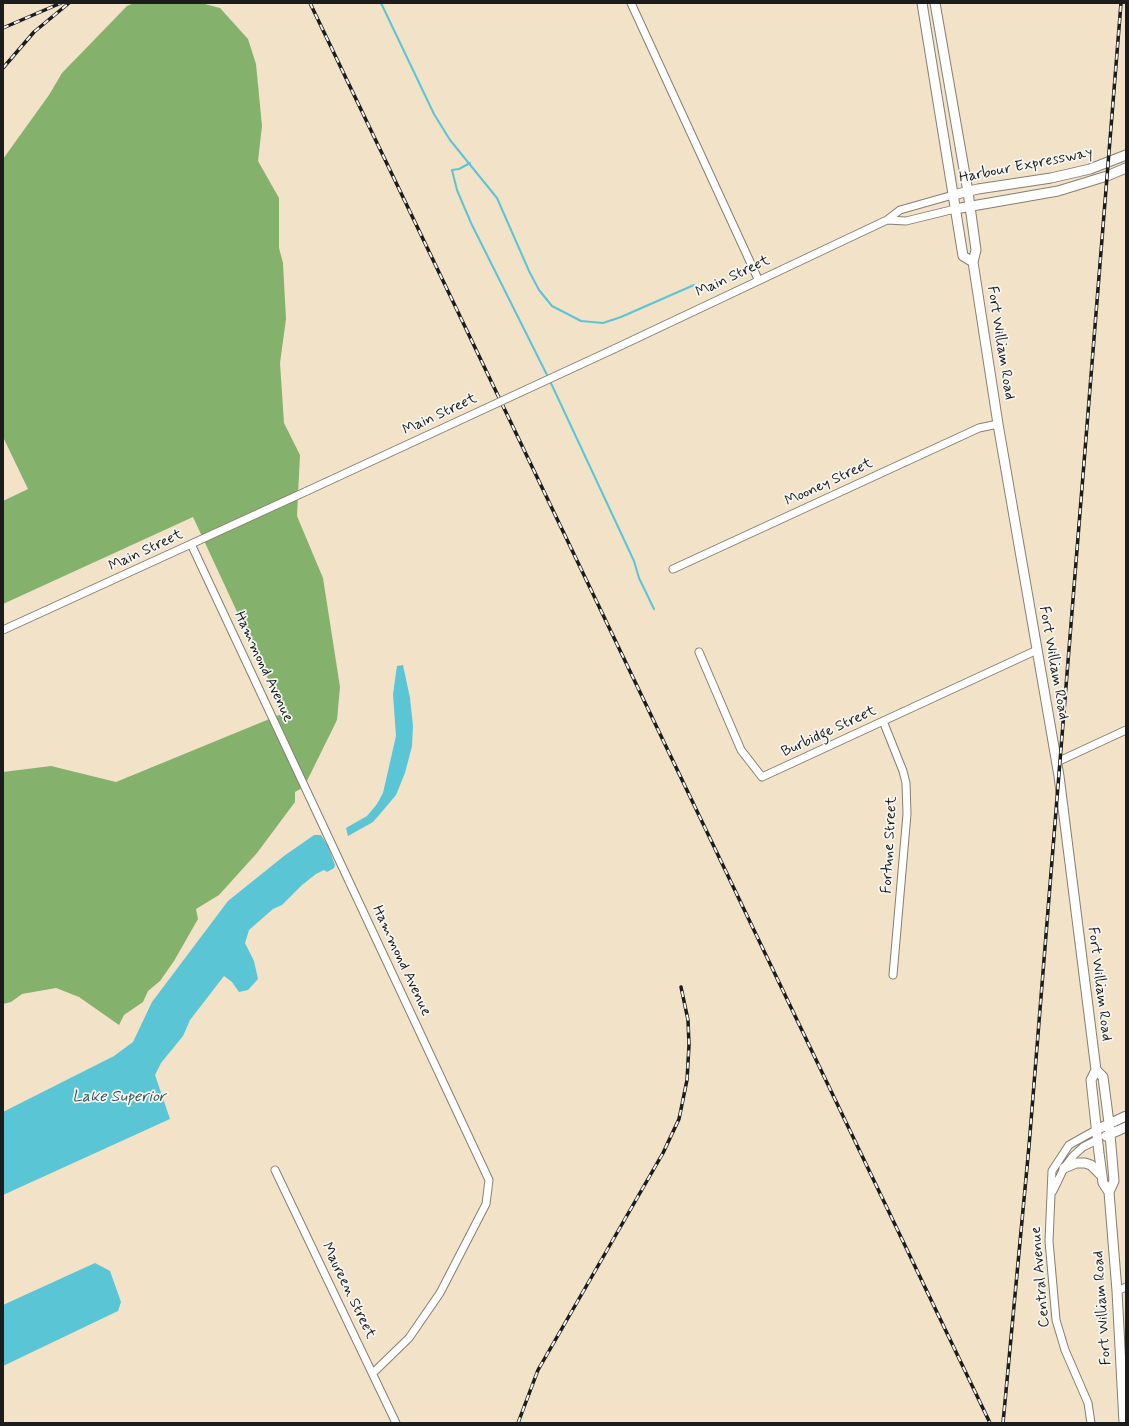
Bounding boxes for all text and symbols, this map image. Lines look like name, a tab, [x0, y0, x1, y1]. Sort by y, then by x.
street label: Harbour Expressway	[958, 144, 1094, 188]
street label: Main Street	[693, 252, 773, 302]
street label: Fort William Road	[982, 285, 1018, 401]
street label: Main Street	[400, 390, 480, 440]
street label: Mooney Street	[782, 455, 876, 511]
street label: Main Street	[106, 526, 186, 576]
street label: Fort William Road	[1034, 605, 1072, 721]
street label: Hammond Avenue	[229, 609, 297, 725]
street label: Burbidge Street	[779, 702, 879, 762]
street label: Fortune Street	[878, 796, 902, 894]
street label: Hammond Avenue	[367, 903, 435, 1019]
street label: Fort William Road	[1083, 926, 1115, 1042]
water label: Lake Superior	[72, 1088, 166, 1108]
street label: Central Avenue	[1028, 1226, 1054, 1328]
street label: Maureen Street	[317, 1240, 379, 1342]
street label: Fort William Road	[1090, 1250, 1116, 1366]

